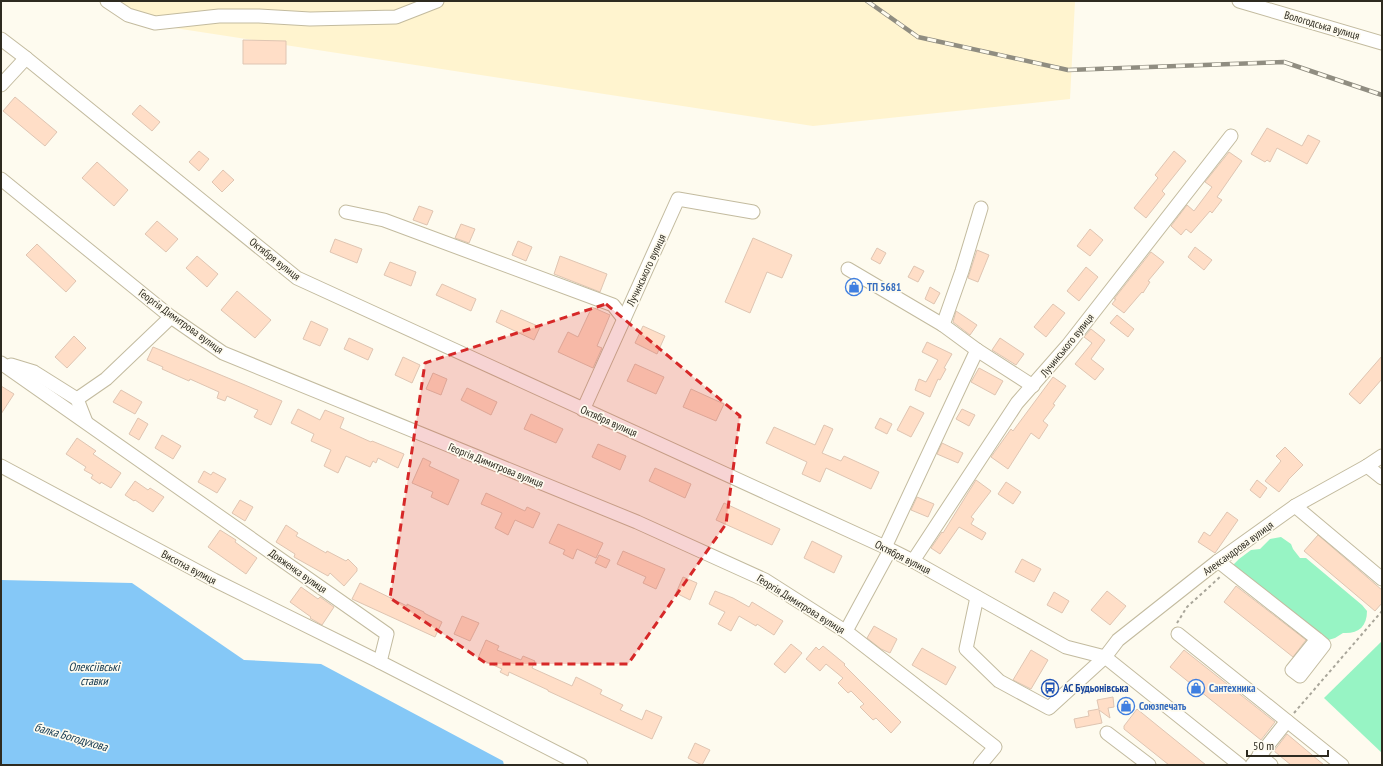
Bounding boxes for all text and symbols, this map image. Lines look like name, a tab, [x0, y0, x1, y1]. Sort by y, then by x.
street label: Вологодська вулиця	[1283, 8, 1361, 42]
street label: Лучинського вулиця	[623, 232, 669, 309]
street label: Октября вулиця	[247, 235, 303, 283]
shop icon: ТП 5681	[844, 277, 864, 297]
place label: ТП 5681	[867, 280, 901, 294]
street label: Георгія Димитрова вулиця	[136, 286, 226, 356]
street label: Лучинського вулиця	[1036, 310, 1097, 380]
street label: Октября вулиця	[578, 402, 640, 440]
street label: Георгія Димитрова вулиця	[446, 440, 546, 490]
street label: Александрова вулиця	[1200, 518, 1276, 578]
street label: Октября вулиця	[873, 537, 933, 577]
street label: Довженка вулиця	[266, 546, 330, 596]
street label: Висотна вулиця	[159, 547, 219, 587]
street label: Георгія Димитрова вулиця	[754, 571, 848, 637]
water label: Олексіївські ставки	[68, 659, 121, 688]
bus stop icon: АС Будьонівська	[1040, 678, 1060, 698]
shop icon: Сантехника	[1186, 678, 1206, 698]
place label: АС Будьонівська	[1062, 681, 1129, 695]
place label: Сантехника	[1209, 681, 1256, 695]
shop icon: Союзпечать	[1116, 696, 1136, 716]
place label: Союзпечать	[1139, 699, 1187, 713]
water label: балка Богодухова	[33, 719, 111, 754]
scale bar	[1247, 732, 1328, 758]
text: 50 m	[1253, 738, 1274, 753]

